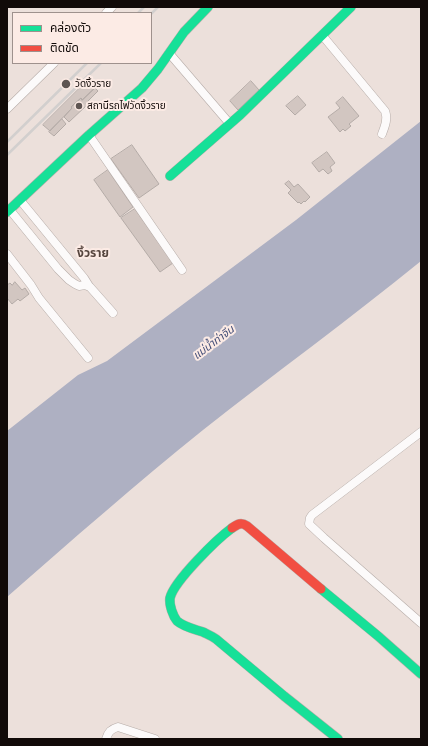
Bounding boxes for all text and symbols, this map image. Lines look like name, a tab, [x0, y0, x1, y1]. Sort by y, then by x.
legend	[12, 12, 152, 64]
text: คล่องตัว	[50, 20, 91, 36]
text: ติดขัด	[50, 40, 79, 56]
marker: วัดงิ้วราย	[60, 78, 72, 90]
place label: วัดงิ้วราย	[75, 78, 111, 90]
place label: สถานีรถไฟวัดงิ้วราย	[87, 100, 166, 112]
marker: สถานีรถไฟวัดงิ้วราย	[74, 101, 84, 111]
district label: งิ้วราย	[77, 247, 109, 261]
water label: แม่น้ำท่าจีน	[191, 323, 237, 363]

